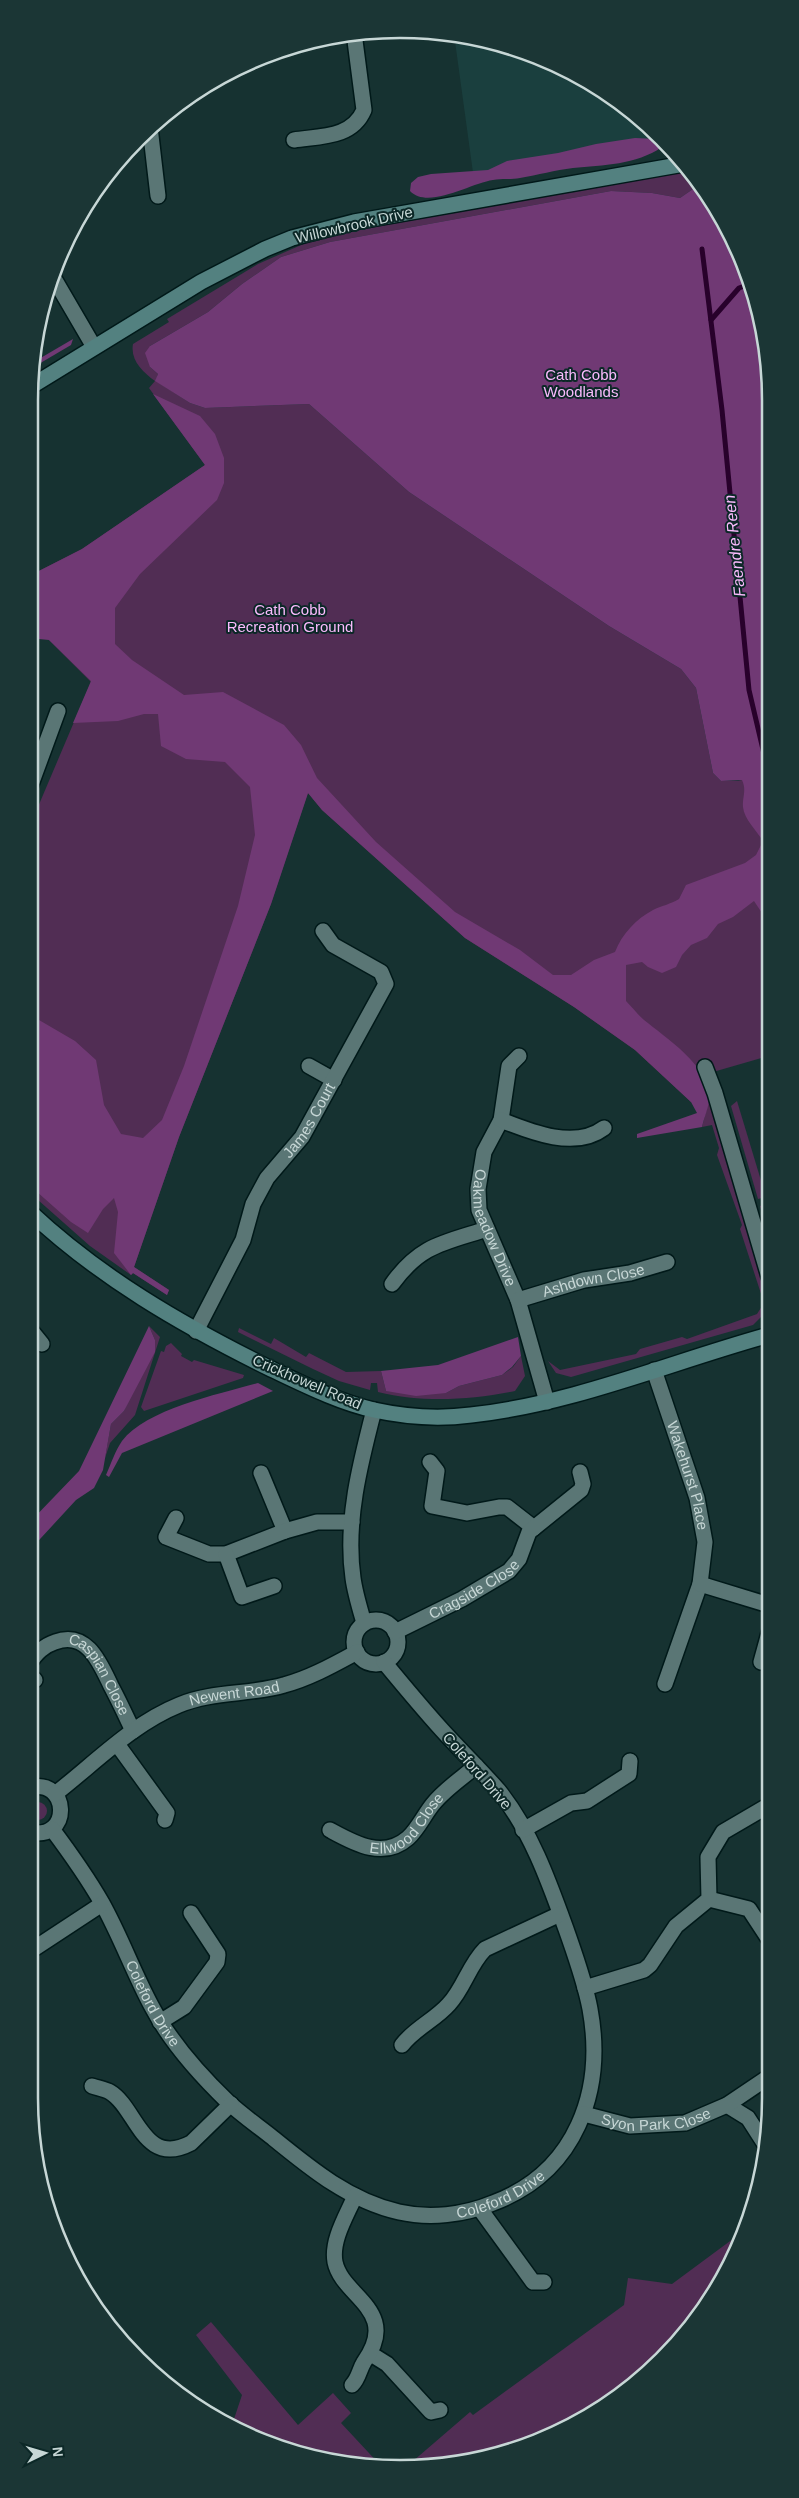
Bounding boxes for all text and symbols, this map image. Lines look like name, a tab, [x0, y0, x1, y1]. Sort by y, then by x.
street label: Willowbrook Drive	[293, 203, 414, 246]
park label: Cath Cobb Woodlands	[544, 366, 618, 400]
water label: Faendre Reen	[721, 494, 748, 598]
park label: Cath Cobb Recreation Ground	[227, 601, 353, 635]
street label: James Court	[279, 1079, 338, 1161]
street label: Oakmeadow Drive	[470, 1168, 520, 1289]
street label: Ashdown Close	[540, 1260, 646, 1300]
street label: Crickhowell Road	[250, 1351, 364, 1412]
street label: Wakehurst Place	[664, 1419, 712, 1531]
street label: Cragside Close	[426, 1556, 523, 1622]
street label: Caspian Close	[67, 1630, 133, 1718]
street label: Newent Road	[187, 1678, 281, 1709]
street label: Coleford Drive	[440, 1729, 515, 1812]
street label: Ellwood Close	[369, 1789, 447, 1857]
street label: Coleford Drive	[123, 1958, 184, 2050]
street label: Syon Park Close	[600, 2104, 713, 2134]
street label: Coleford Drive	[455, 2167, 548, 2221]
north arrow	[20, 2428, 70, 2478]
text: N	[50, 2446, 66, 2458]

